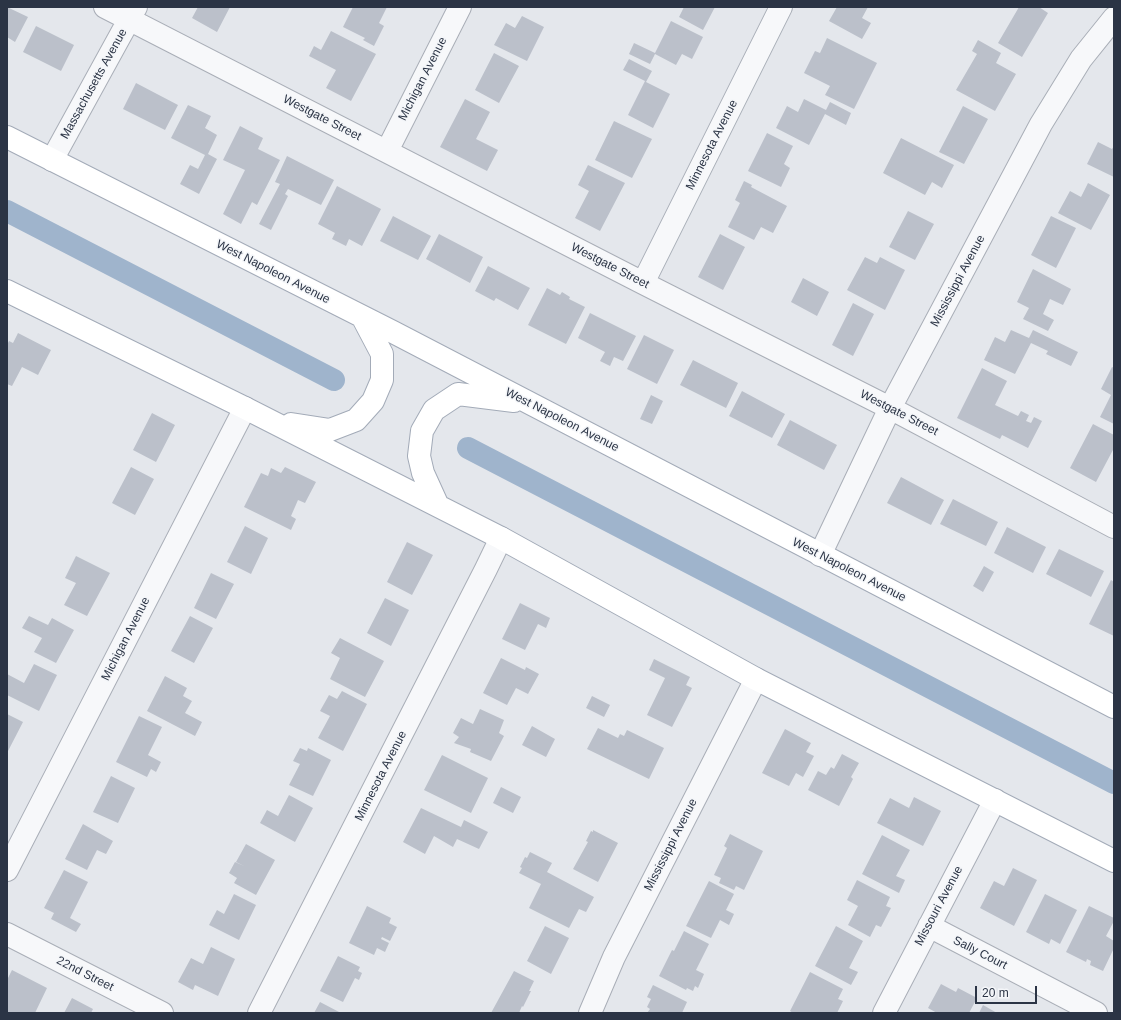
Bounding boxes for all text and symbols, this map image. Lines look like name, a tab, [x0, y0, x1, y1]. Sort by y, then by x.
street label: Massachusetts Avenue	[58, 26, 130, 142]
street label: Michigan Avenue	[396, 35, 450, 123]
street label: Westgate Street	[280, 92, 364, 144]
street label: Minnesota Avenue	[683, 98, 741, 192]
street label: Mississippi Avenue	[928, 233, 988, 329]
street label: West Napoleon Avenue	[214, 237, 332, 307]
street label: Westgate Street	[568, 240, 652, 292]
street label: West Napoleon Avenue	[503, 385, 621, 455]
street label: Westgate Street	[857, 387, 941, 439]
street label: West Napoleon Avenue	[790, 535, 908, 605]
street label: Michigan Avenue	[99, 595, 153, 683]
street label: Minnesota Avenue	[352, 729, 410, 823]
street label: Mississippi Avenue	[641, 796, 701, 894]
street label: Missouri Avenue	[912, 864, 966, 948]
street label: Sally Court	[951, 933, 1009, 973]
street label: 22nd Street	[54, 954, 116, 994]
scale bar	[977, 978, 1039, 1004]
text: 20 m	[982, 986, 1009, 1000]

